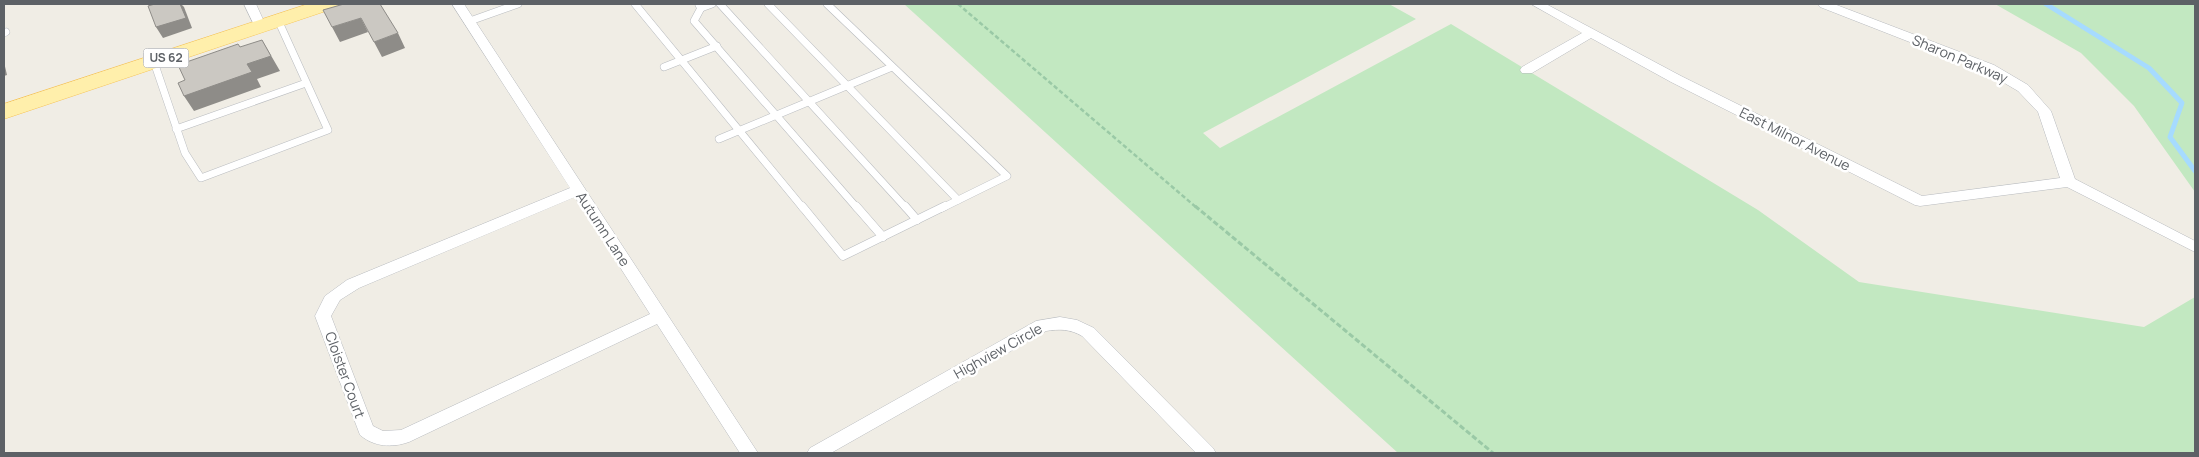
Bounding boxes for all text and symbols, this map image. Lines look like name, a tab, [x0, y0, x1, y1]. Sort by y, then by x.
street label: Sharon Parkway	[1910, 30, 2011, 87]
road number: US 62	[144, 48, 188, 68]
street label: East Milnor Avenue	[1736, 102, 1854, 175]
street label: Autumn Lane	[572, 188, 635, 270]
street label: Highview Circle	[950, 318, 1045, 383]
street label: Cloister Court	[321, 329, 370, 421]

